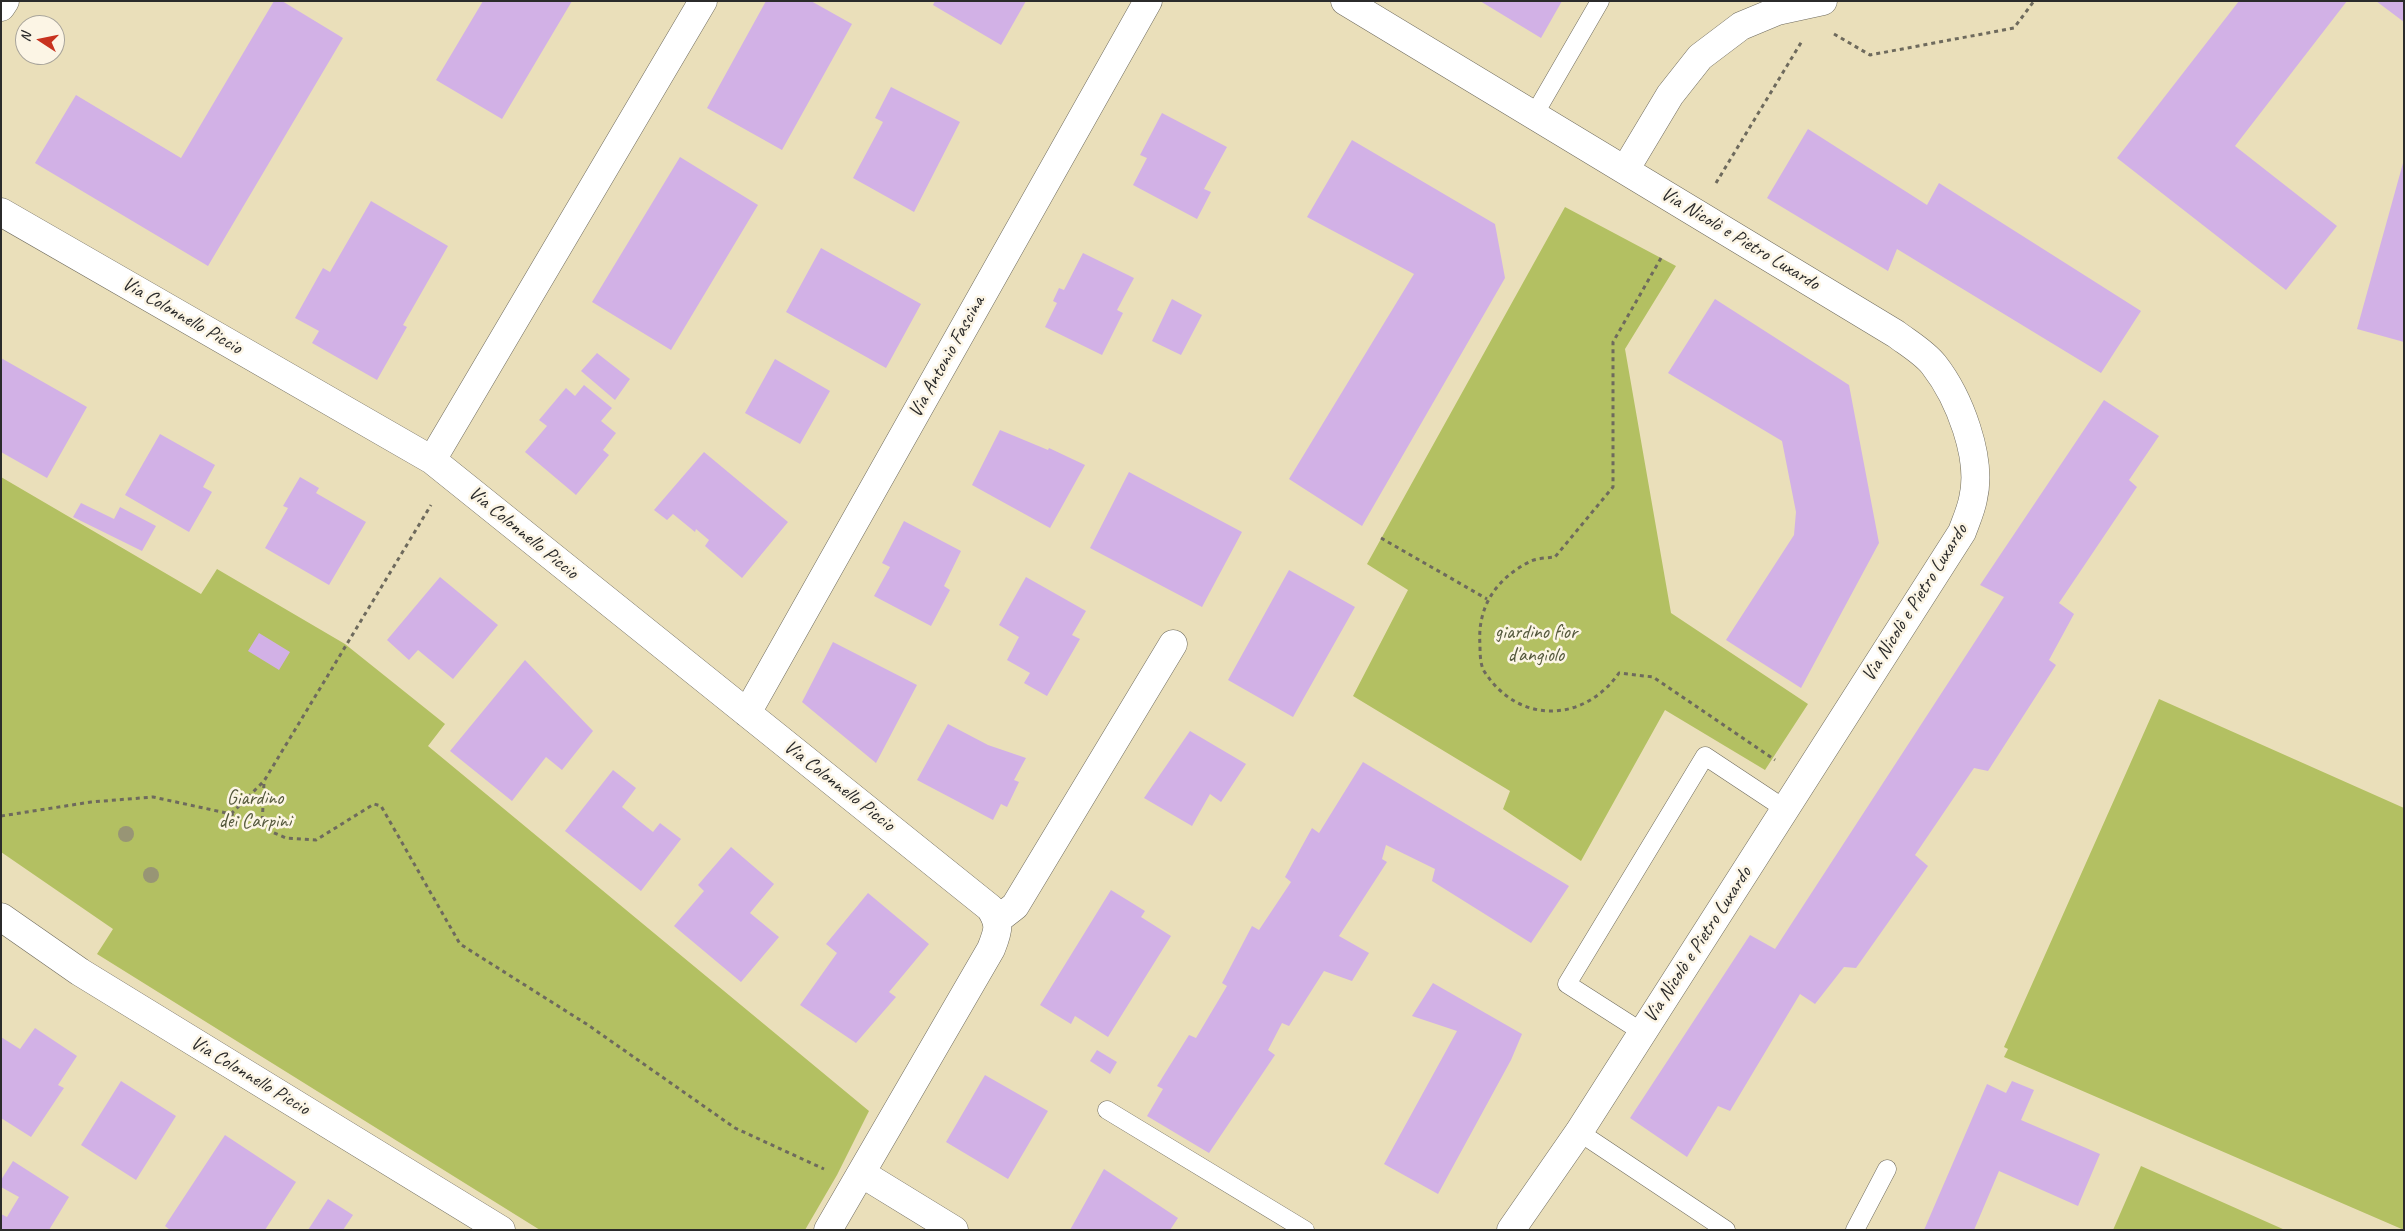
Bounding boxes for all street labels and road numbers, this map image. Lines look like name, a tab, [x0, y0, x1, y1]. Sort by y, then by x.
street label: Via Nicolò e Pietro Luxardo	[1656, 182, 1824, 296]
street label: Via Colonnello Piccio	[118, 272, 246, 360]
street label: Via Antonio Fascina	[904, 292, 990, 422]
street label: Via Colonnello Piccio	[463, 481, 583, 585]
street label: Via Nicolò e Pietro Luxardo	[1857, 520, 1973, 686]
street label: Via Colonnello Piccio	[779, 735, 899, 837]
street label: Via Nicolò e Pietro Luxardo	[1639, 863, 1757, 1027]
street label: Via Colonnello Piccio	[186, 1031, 314, 1121]

